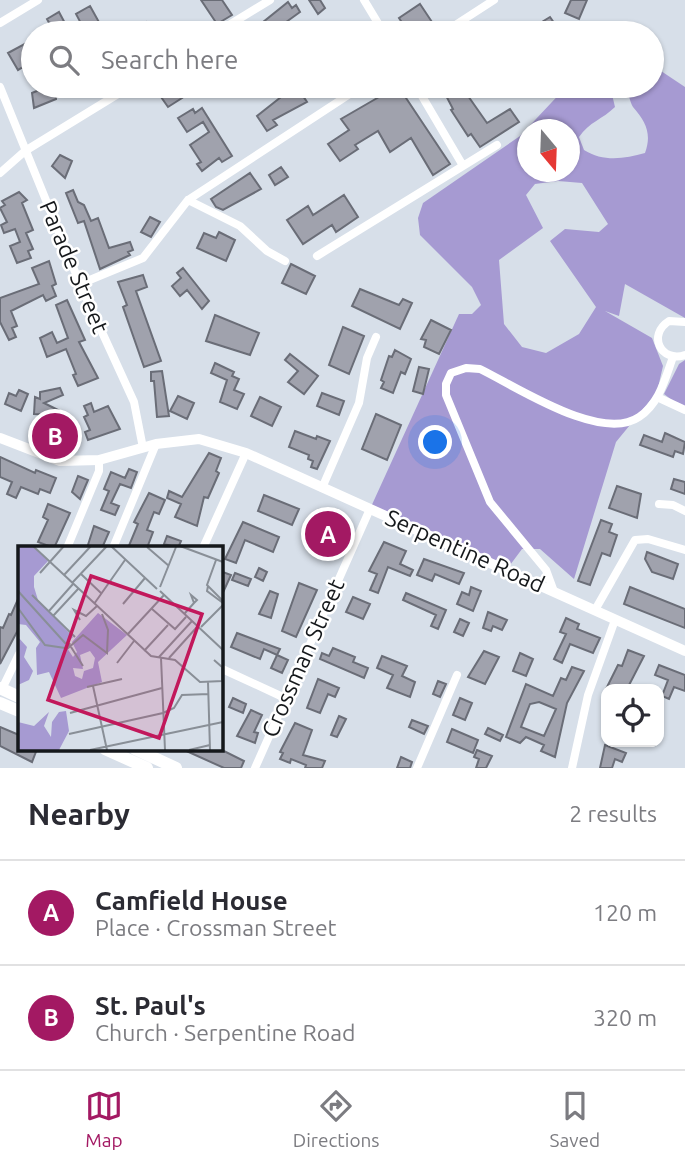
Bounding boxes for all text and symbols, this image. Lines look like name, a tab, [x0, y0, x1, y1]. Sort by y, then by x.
search box	[21, 21, 664, 98]
icon: search	[45, 41, 83, 79]
text: Search here	[101, 45, 238, 74]
north arrow	[517, 119, 580, 182]
street label: Parade Street	[35, 197, 114, 337]
pin: B	[32, 410, 78, 462]
your location	[418, 425, 452, 459]
street label: Serpentine Road	[382, 504, 549, 597]
pin: A	[305, 508, 351, 560]
inset map	[18, 546, 222, 750]
street label: Crossman Street	[256, 575, 349, 741]
map controls	[601, 684, 664, 747]
button: locate	[601, 684, 664, 747]
text: Nearby	[28, 797, 130, 831]
text: 2 results	[569, 801, 657, 826]
text: Camfield House	[95, 886, 288, 915]
text: A	[43, 900, 59, 925]
text: 120 m	[593, 900, 657, 925]
text: Place · Crossman Street	[95, 915, 337, 940]
text: St. Paul's	[95, 991, 206, 1020]
text: B	[43, 1005, 59, 1030]
text: 320 m	[593, 1005, 657, 1030]
text: Church · Serpentine Road	[95, 1020, 356, 1045]
tab: Map	[85, 1087, 123, 1151]
tab: Directions	[293, 1087, 380, 1151]
tab: Saved	[549, 1087, 600, 1151]

